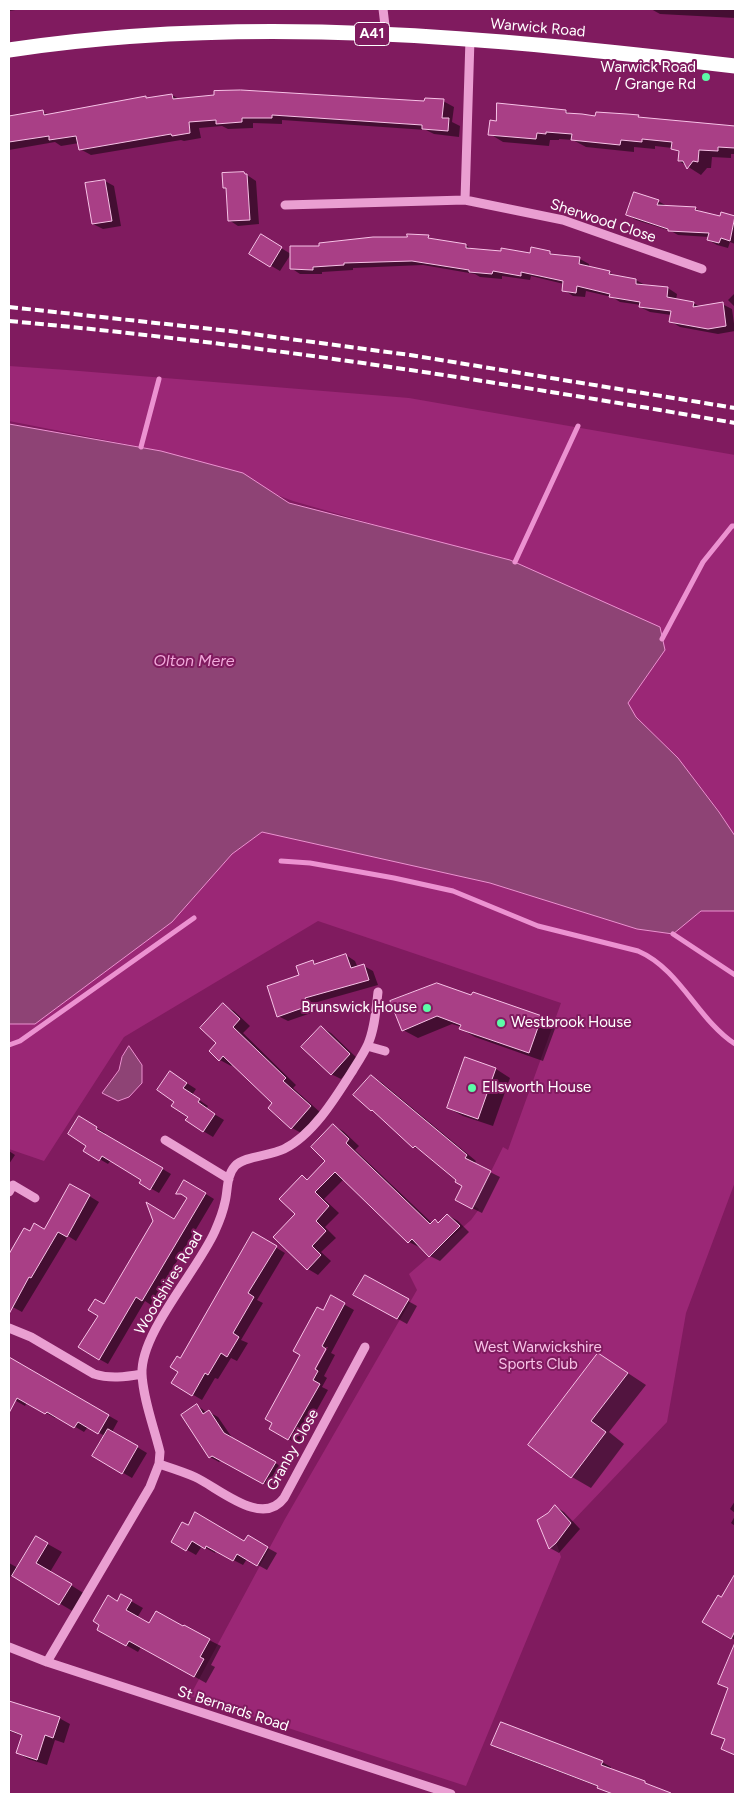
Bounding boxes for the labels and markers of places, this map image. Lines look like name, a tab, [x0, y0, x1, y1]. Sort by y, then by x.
place label: Warwick Road / Grange Rd	[601, 59, 696, 94]
marker: Warwick Road / Grange Rd	[700, 71, 712, 83]
place label: Brunswick House	[301, 999, 417, 1017]
marker: Brunswick House	[421, 1002, 433, 1014]
place label: Westbrook House	[511, 1014, 631, 1032]
marker: Westbrook House	[495, 1017, 507, 1029]
place label: Ellsworth House	[482, 1079, 591, 1097]
marker: Ellsworth House	[466, 1082, 478, 1094]

